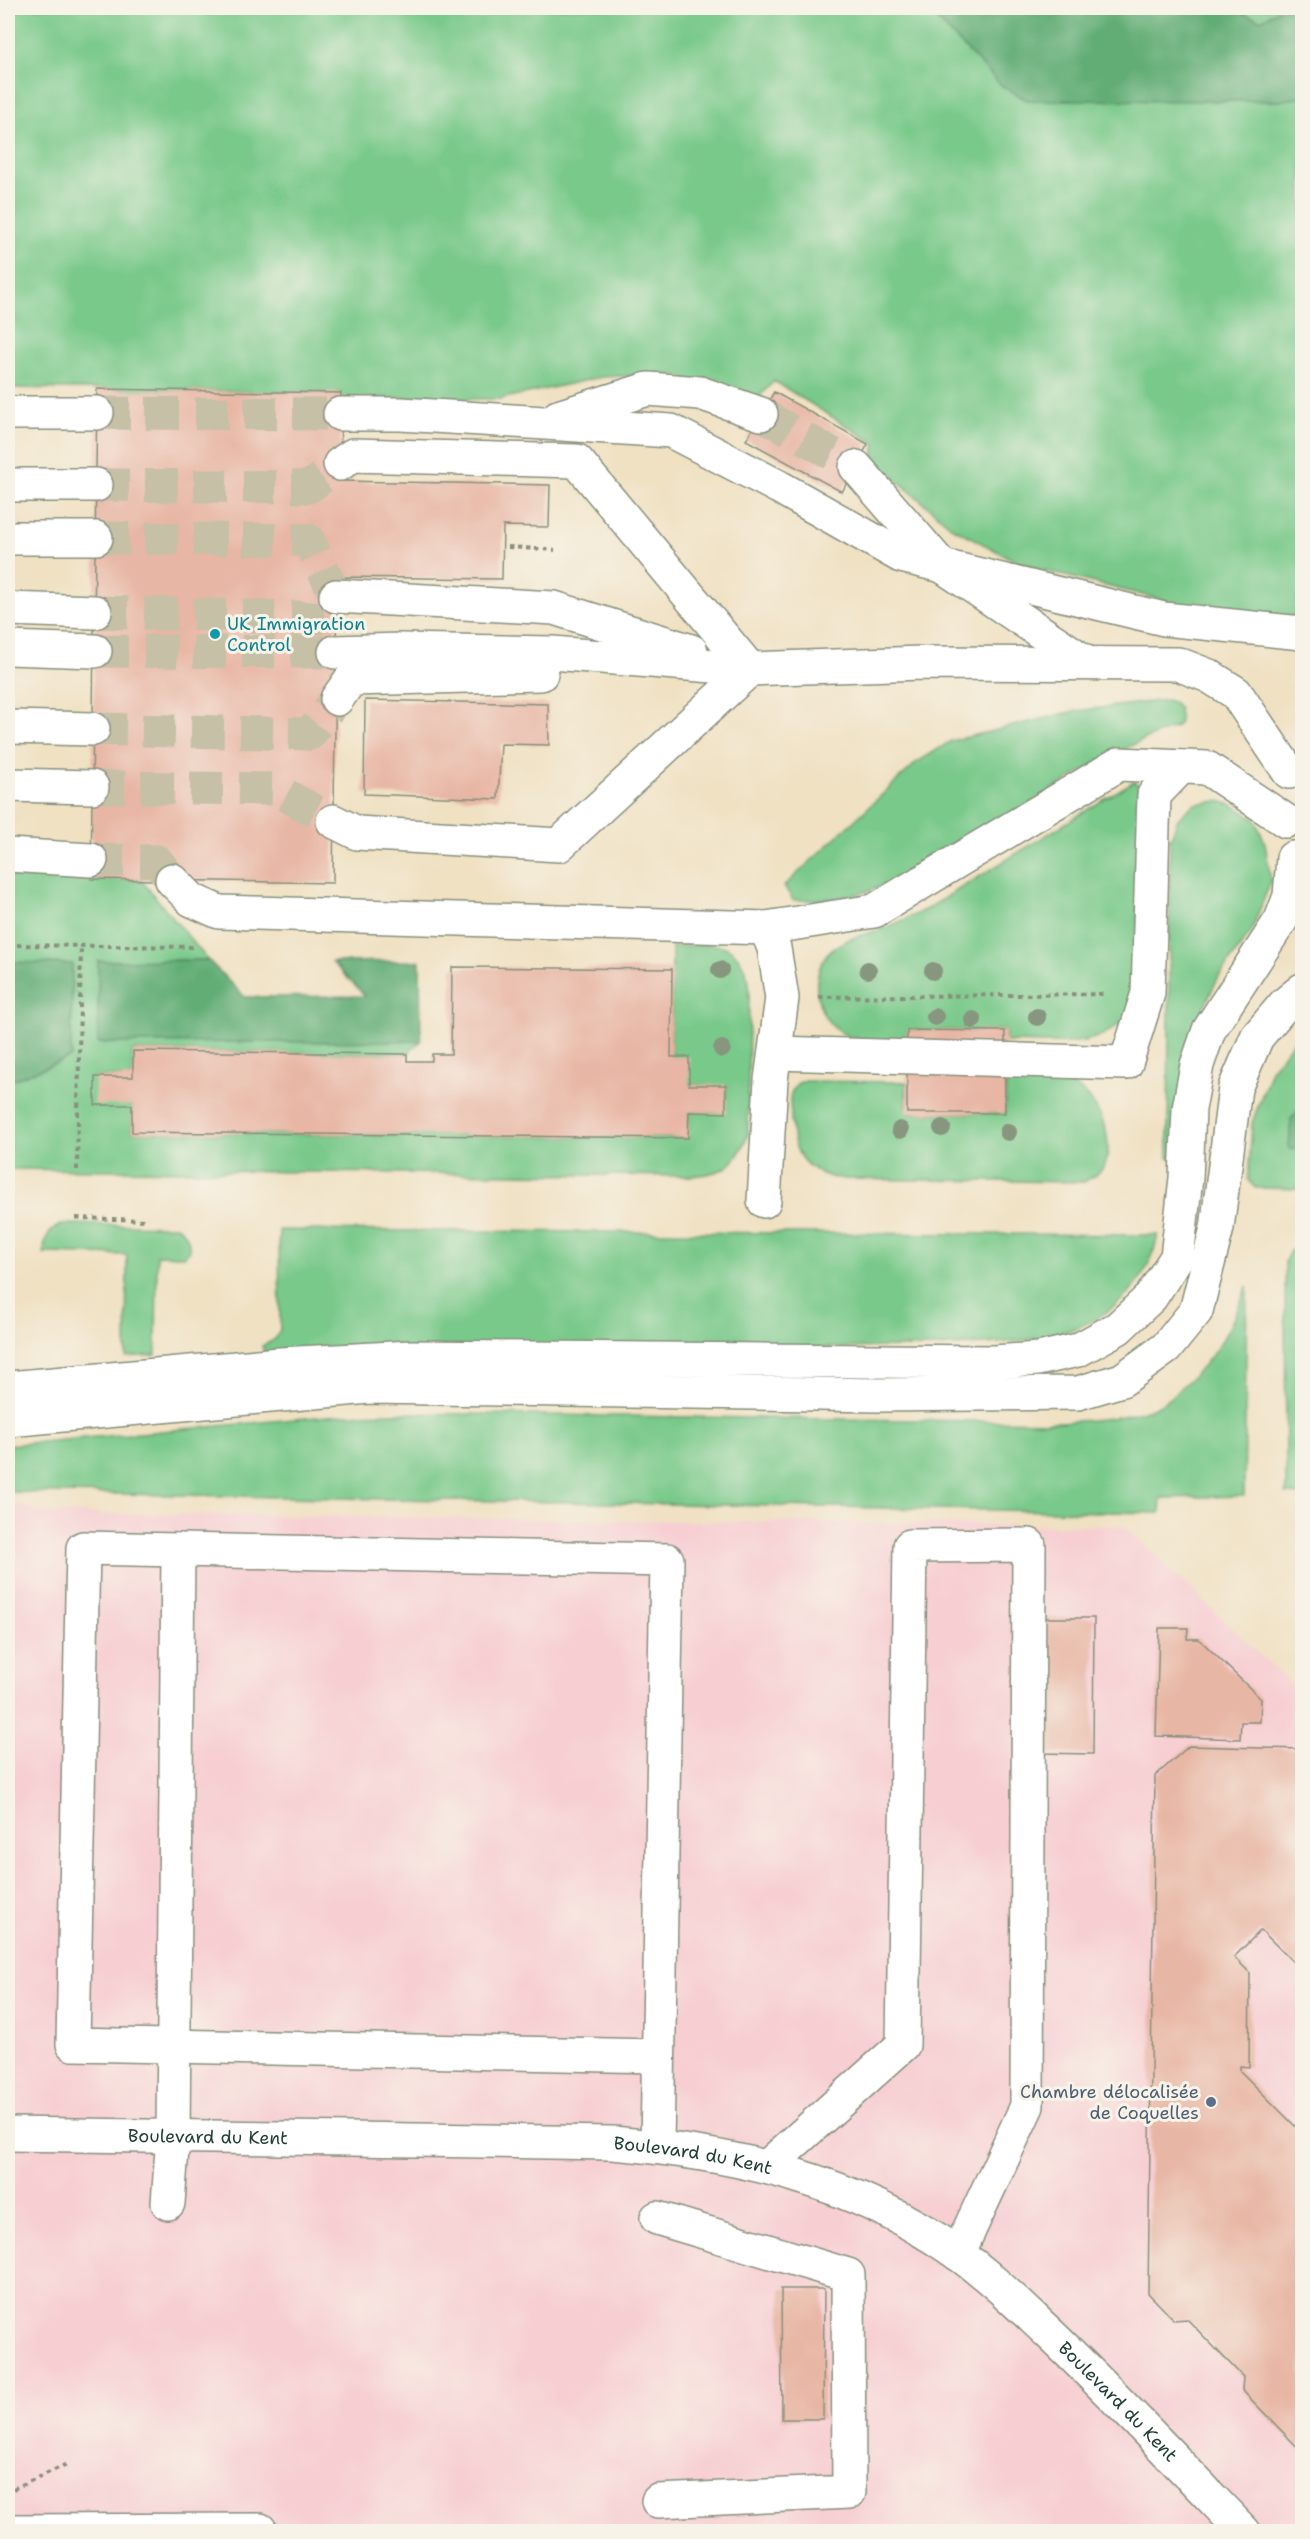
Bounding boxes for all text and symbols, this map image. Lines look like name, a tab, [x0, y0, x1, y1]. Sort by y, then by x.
place label: UK Immigration Control	[227, 612, 365, 657]
marker: UK Immigration Control	[208, 627, 222, 641]
place label: Chambre délocalisée de Coquelles	[1020, 2080, 1199, 2125]
marker: Chambre délocalisée de Coquelles	[1204, 2095, 1218, 2109]
street label: Boulevard du Kent	[128, 2124, 288, 2150]
street label: Boulevard du Kent	[613, 2131, 775, 2180]
street label: Boulevard du Kent	[1053, 2336, 1183, 2467]

